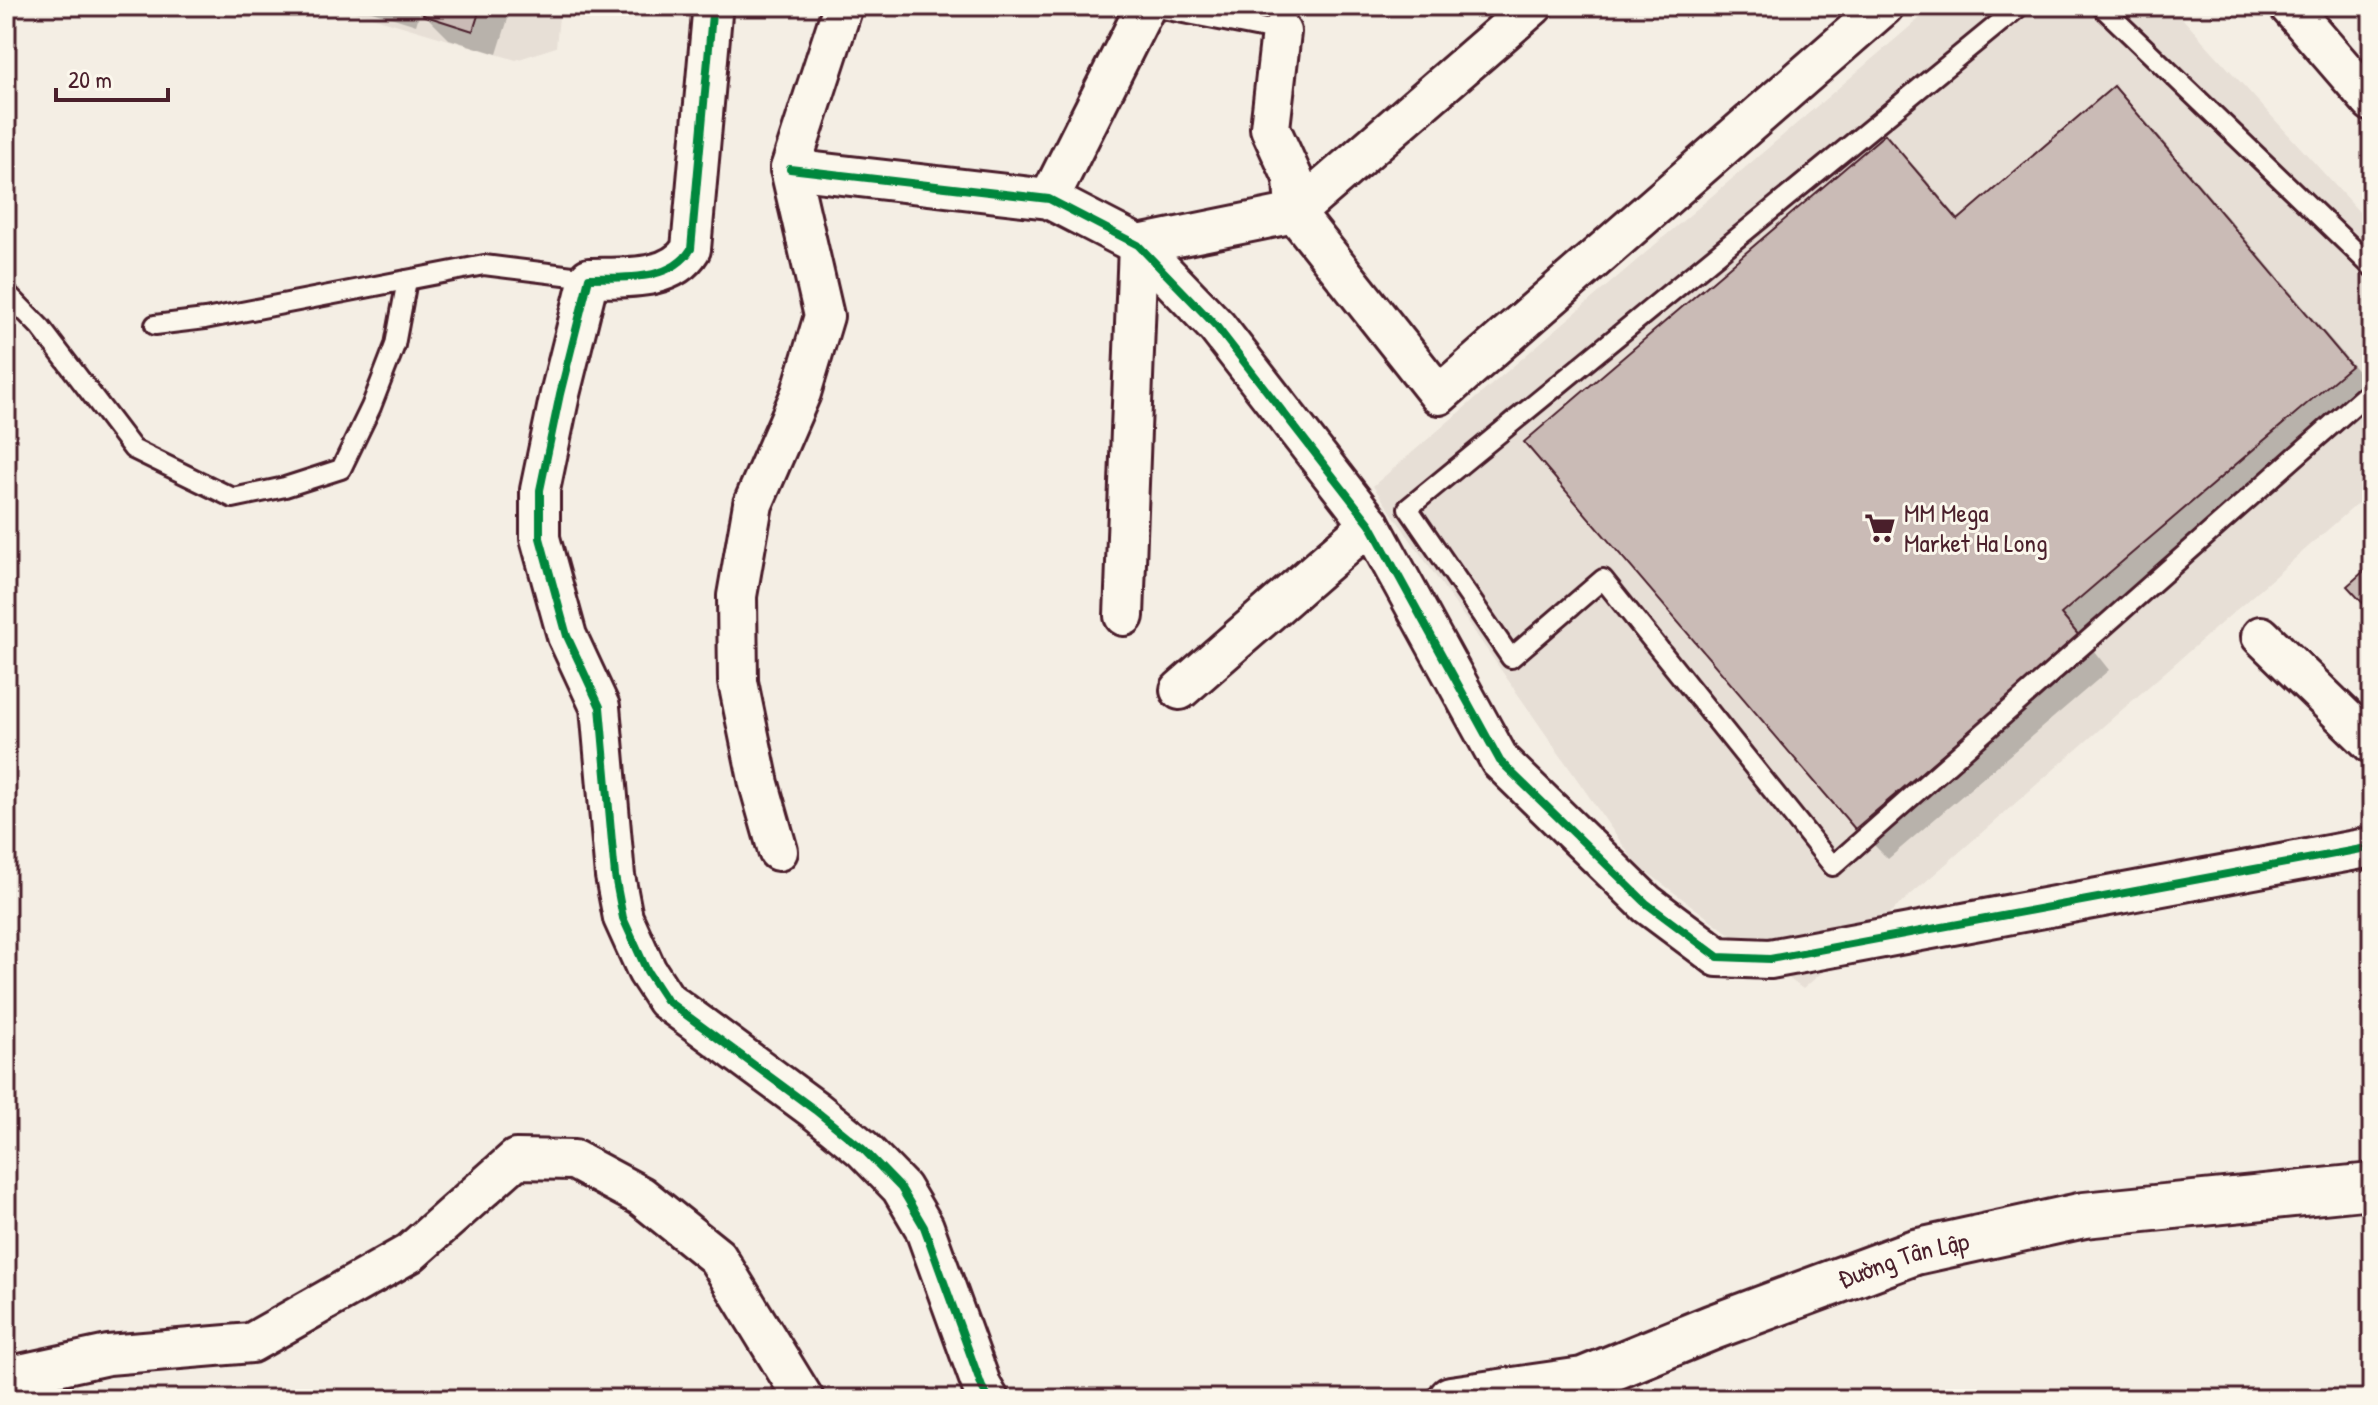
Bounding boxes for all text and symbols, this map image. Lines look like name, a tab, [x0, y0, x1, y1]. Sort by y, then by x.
scale bar	[56, 52, 168, 102]
text: 20 m	[68, 63, 112, 95]
place label: MM Mega Market Ha Long	[1904, 495, 2048, 560]
supermarket icon: MM Mega Market Ha Long	[1863, 511, 1897, 545]
street label: Đường Tân Lập	[1833, 1223, 1972, 1296]

